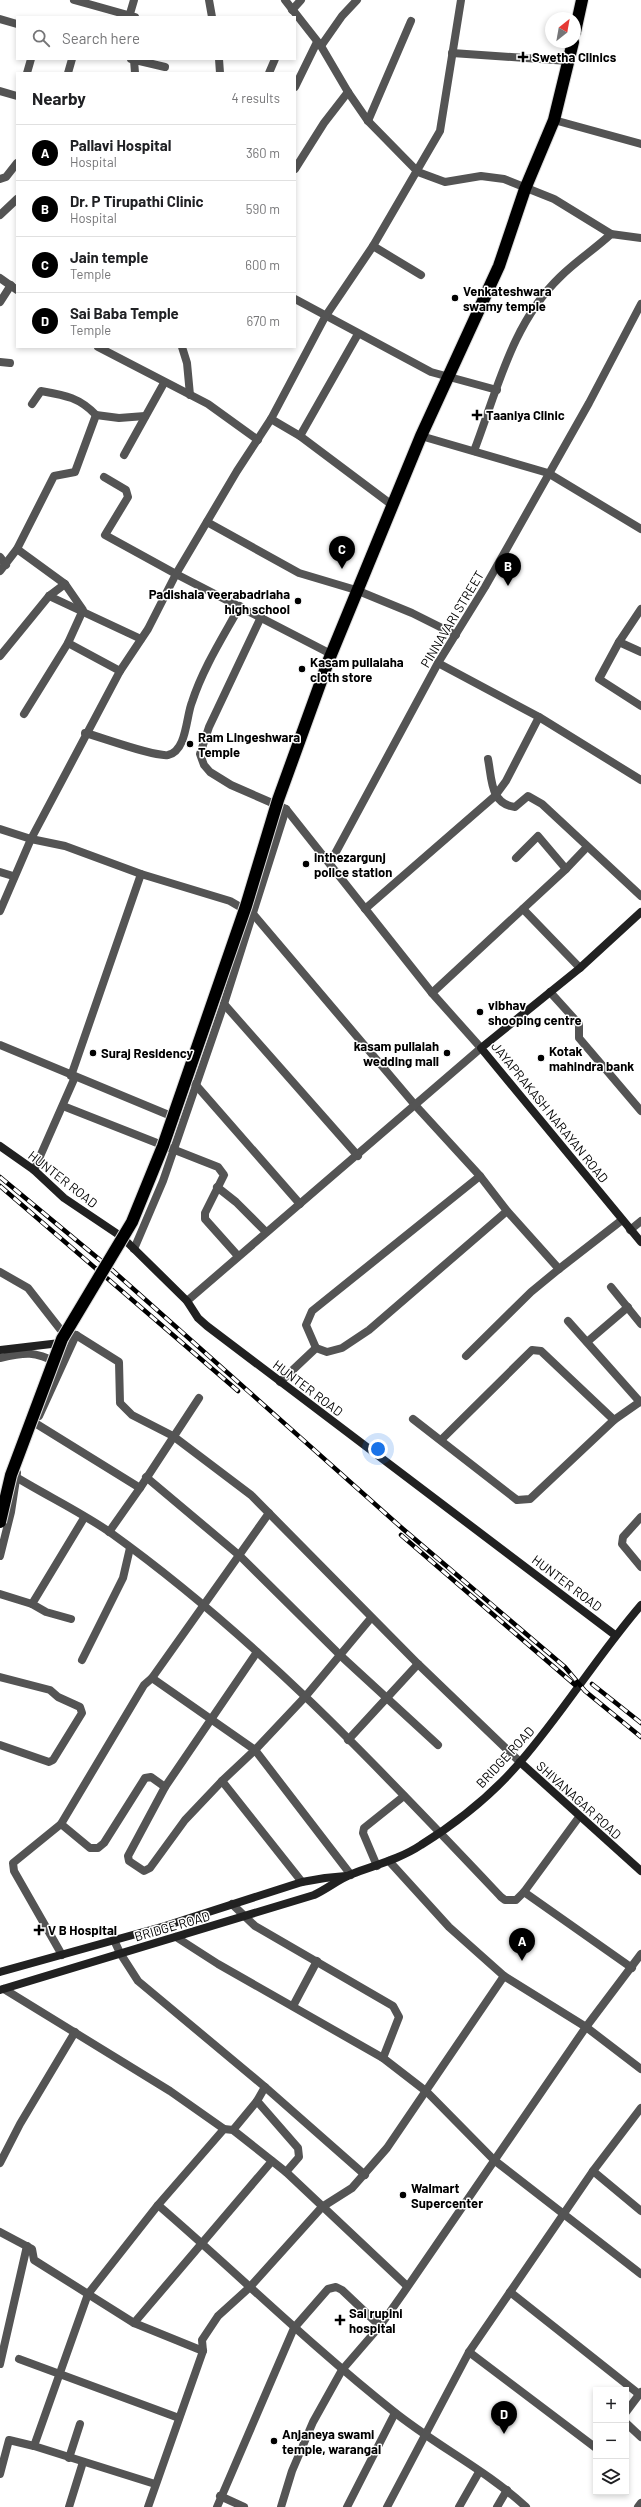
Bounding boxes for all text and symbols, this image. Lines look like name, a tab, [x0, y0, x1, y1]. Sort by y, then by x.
north arrow	[545, 12, 581, 48]
search box	[16, 16, 296, 60]
icon: search	[30, 27, 52, 49]
text: Search here	[62, 29, 140, 47]
place label: Swetha Clinics	[532, 49, 617, 65]
marker: Swetha Clinics	[517, 51, 529, 63]
text: Nearby	[32, 88, 86, 108]
text: 4 results	[232, 90, 280, 106]
text: Pallavi Hospital	[70, 136, 171, 154]
text: A	[41, 145, 49, 161]
text: 360 m	[246, 145, 280, 161]
text: Hospital	[70, 154, 117, 170]
text: Dr. P Tirupathi Clinic	[70, 192, 204, 210]
text: B	[41, 201, 49, 217]
text: 590 m	[246, 201, 280, 217]
text: Hospital	[70, 210, 117, 226]
text: Jain temple	[70, 248, 148, 266]
text: C	[41, 257, 49, 273]
text: 600 m	[245, 257, 280, 273]
text: Temple	[70, 266, 111, 282]
place label: Venkateshwara swamy temple	[463, 283, 552, 314]
marker: Venkateshwara swamy temple	[450, 293, 460, 303]
text: Sai Baba Temple	[70, 304, 179, 322]
text: D	[41, 313, 49, 329]
text: 670 m	[246, 313, 280, 329]
text: Temple	[70, 322, 111, 338]
place label: Taaniya Clinic	[486, 407, 565, 423]
marker: Taaniya Clinic	[471, 409, 483, 421]
pin: C	[329, 536, 355, 569]
pin: B	[495, 553, 521, 586]
street label: PINNAVARI STREET	[417, 568, 487, 670]
place label: Padishala veerabadriaha high school	[149, 586, 290, 617]
marker: Padishala veerabadriaha high school	[293, 596, 303, 606]
place label: Kasam pullaiaha cloth store	[310, 654, 404, 685]
marker: Kasam pullaiaha cloth store	[297, 664, 307, 674]
place label: Ram Lingeshwara Temple	[198, 729, 300, 760]
marker: Ram Lingeshwara Temple	[185, 739, 195, 749]
place label: inthezargunj police station	[314, 849, 392, 880]
marker: inthezargunj police station	[301, 859, 311, 869]
place label: vibhav shooping centre	[488, 997, 582, 1028]
marker: vibhav shooping centre	[475, 1007, 485, 1017]
place label: kasam pullaiah wedding mall	[354, 1038, 439, 1069]
street label: JAYAPRAKASH NARAYAN ROAD	[488, 1038, 612, 1186]
place label: Kotak mahindra bank	[549, 1043, 634, 1074]
place label: Suraj Residency	[101, 1045, 194, 1061]
marker: Suraj Residency	[88, 1048, 98, 1058]
marker: kasam pullaiah wedding mall	[442, 1048, 452, 1058]
marker: Kotak mahindra bank	[536, 1053, 546, 1063]
street label: HUNTER ROAD	[25, 1147, 101, 1211]
street label: HUNTER ROAD	[270, 1356, 346, 1420]
your location	[368, 1439, 388, 1459]
street label: HUNTER ROAD	[529, 1551, 605, 1615]
street label: BRIDGE ROAD	[473, 1723, 537, 1791]
street label: SHIVANAGAR ROAD	[533, 1758, 625, 1842]
street label: BRIDGE ROAD	[132, 1908, 212, 1944]
place label: V B Hospital	[48, 1922, 117, 1938]
marker: V B Hospital	[33, 1924, 45, 1936]
pin: A	[509, 1928, 535, 1961]
place label: Walmart Supercenter	[411, 2180, 483, 2211]
marker: Walmart Supercenter	[398, 2190, 408, 2200]
place label: Sai rupini hospital	[349, 2305, 403, 2336]
marker: Sai rupini hospital	[334, 2314, 346, 2326]
map controls	[593, 2387, 629, 2495]
button: +	[593, 2387, 629, 2423]
pin: D	[491, 2401, 517, 2434]
button: −	[593, 2423, 629, 2459]
place label: Anjaneya swami temple, warangal	[282, 2426, 381, 2457]
marker: Anjaneya swami temple, warangal	[269, 2436, 279, 2446]
button: layers	[593, 2459, 629, 2495]

